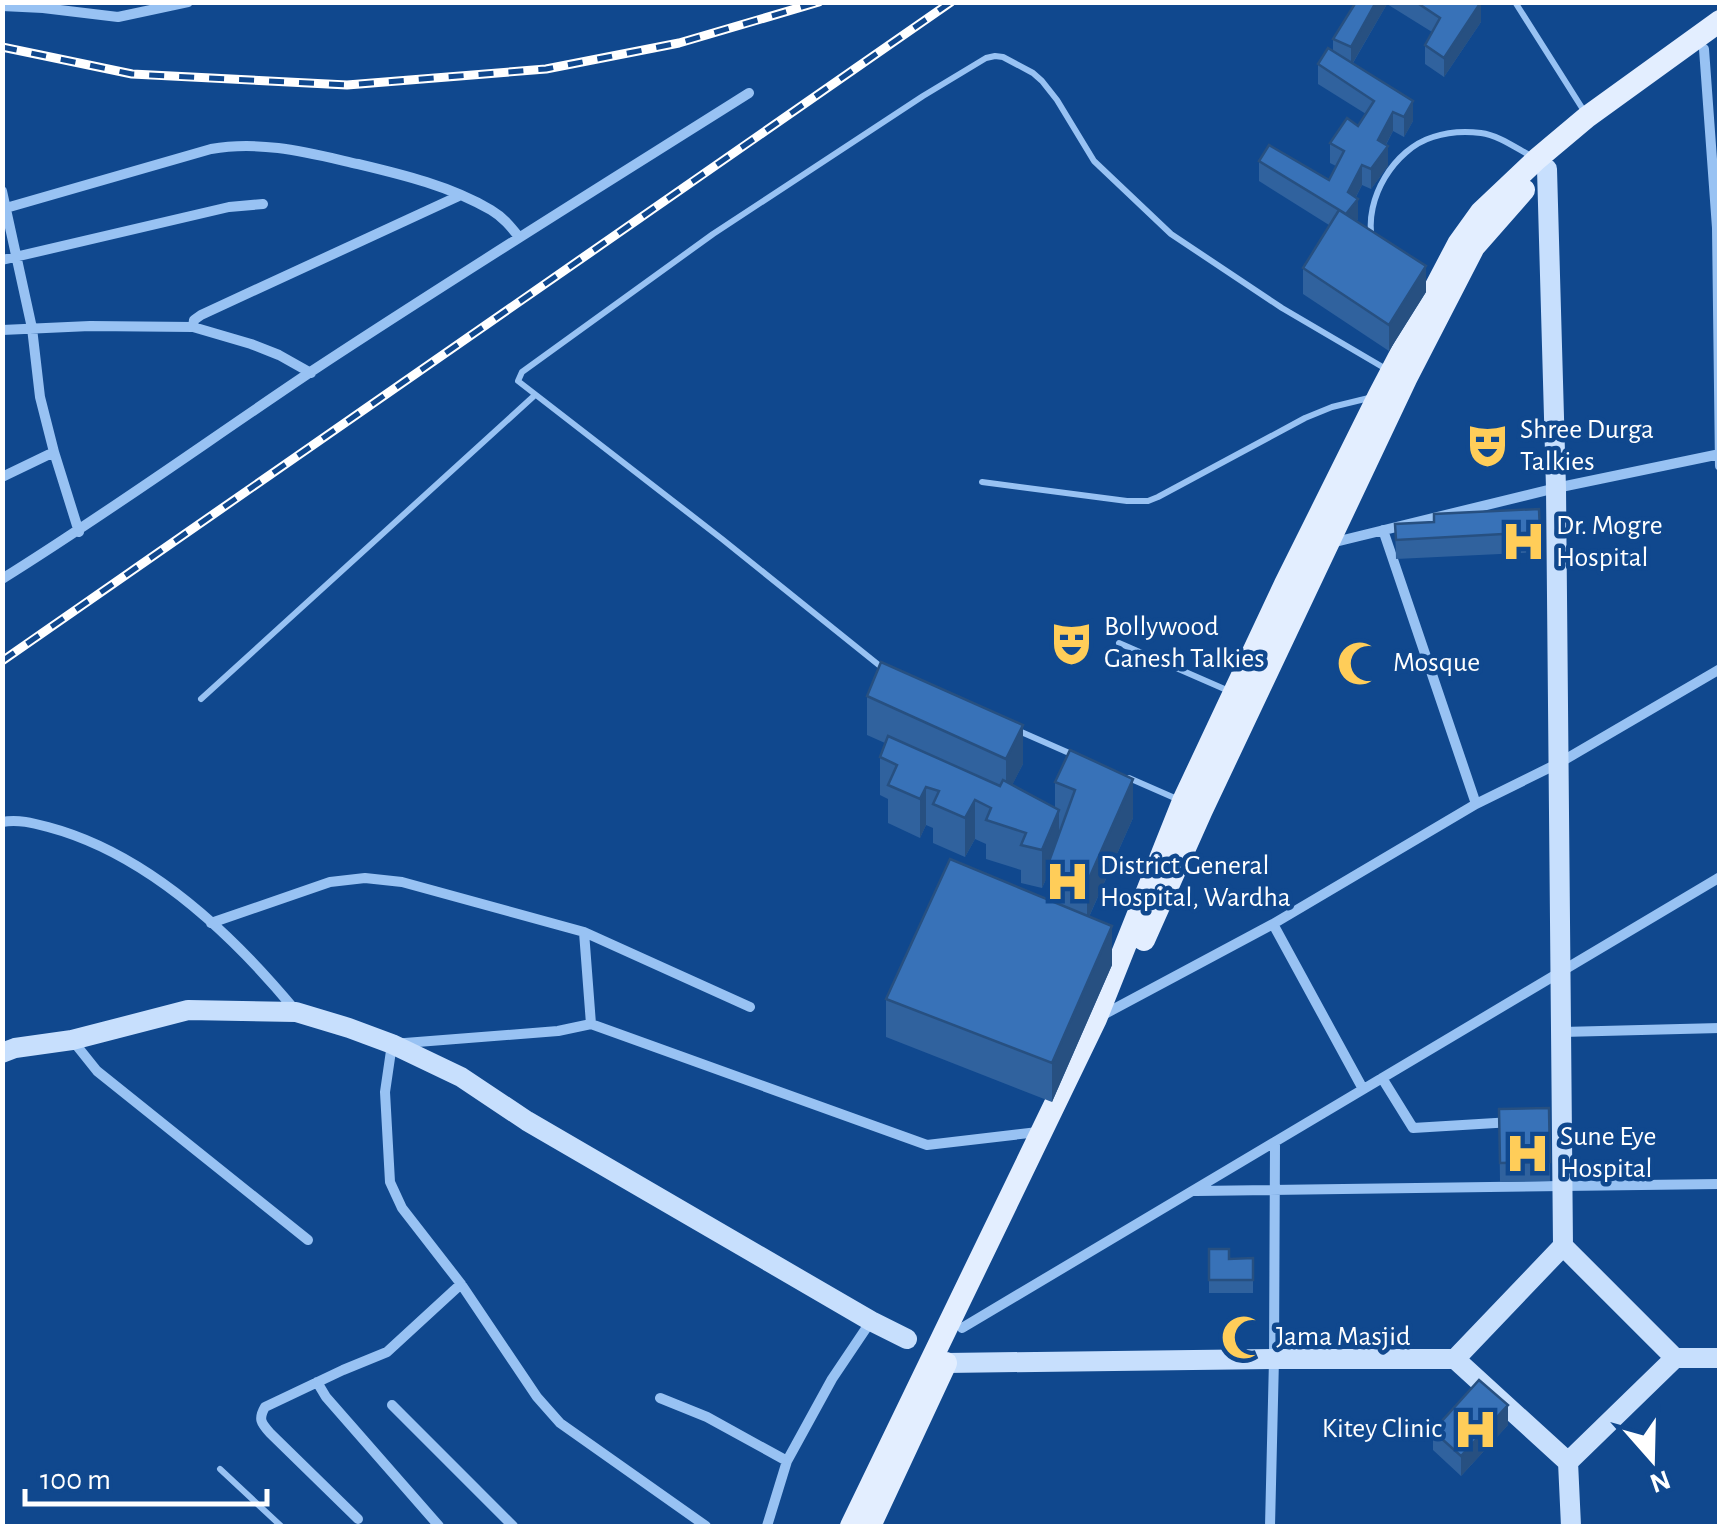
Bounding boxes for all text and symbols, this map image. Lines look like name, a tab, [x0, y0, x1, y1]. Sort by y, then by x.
place label: Shree Durga Talkies	[1520, 416, 1654, 476]
theatre icon: Shree Durga Talkies	[1463, 422, 1511, 470]
place label: Dr. Mogre Hospital	[1556, 512, 1663, 572]
hospital icon: Dr. Mogre Hospital	[1499, 518, 1547, 566]
place label: Bollywood Ganesh Talkies	[1104, 613, 1265, 673]
theatre icon: Bollywood Ganesh Talkies	[1047, 619, 1095, 667]
mosque icon: Mosque	[1336, 639, 1384, 687]
place label: Mosque	[1393, 649, 1480, 677]
place label: District General Hospital, Wardha	[1100, 852, 1291, 912]
hospital icon: District General Hospital, Wardha	[1043, 858, 1091, 906]
place label: Sune Eye Hospital	[1560, 1123, 1656, 1183]
hospital icon: Sune Eye Hospital	[1503, 1129, 1551, 1177]
mosque icon: Jama Masjid	[1219, 1313, 1267, 1361]
place label: Jama Masjid	[1276, 1323, 1411, 1351]
hospital icon: Kitey Clinic	[1451, 1405, 1499, 1453]
north arrow	[1602, 1409, 1702, 1509]
place label: Kitey Clinic	[1322, 1415, 1442, 1443]
scale bar	[25, 1444, 268, 1506]
text: N	[1646, 1464, 1674, 1497]
text: 100 m	[40, 1465, 111, 1495]

